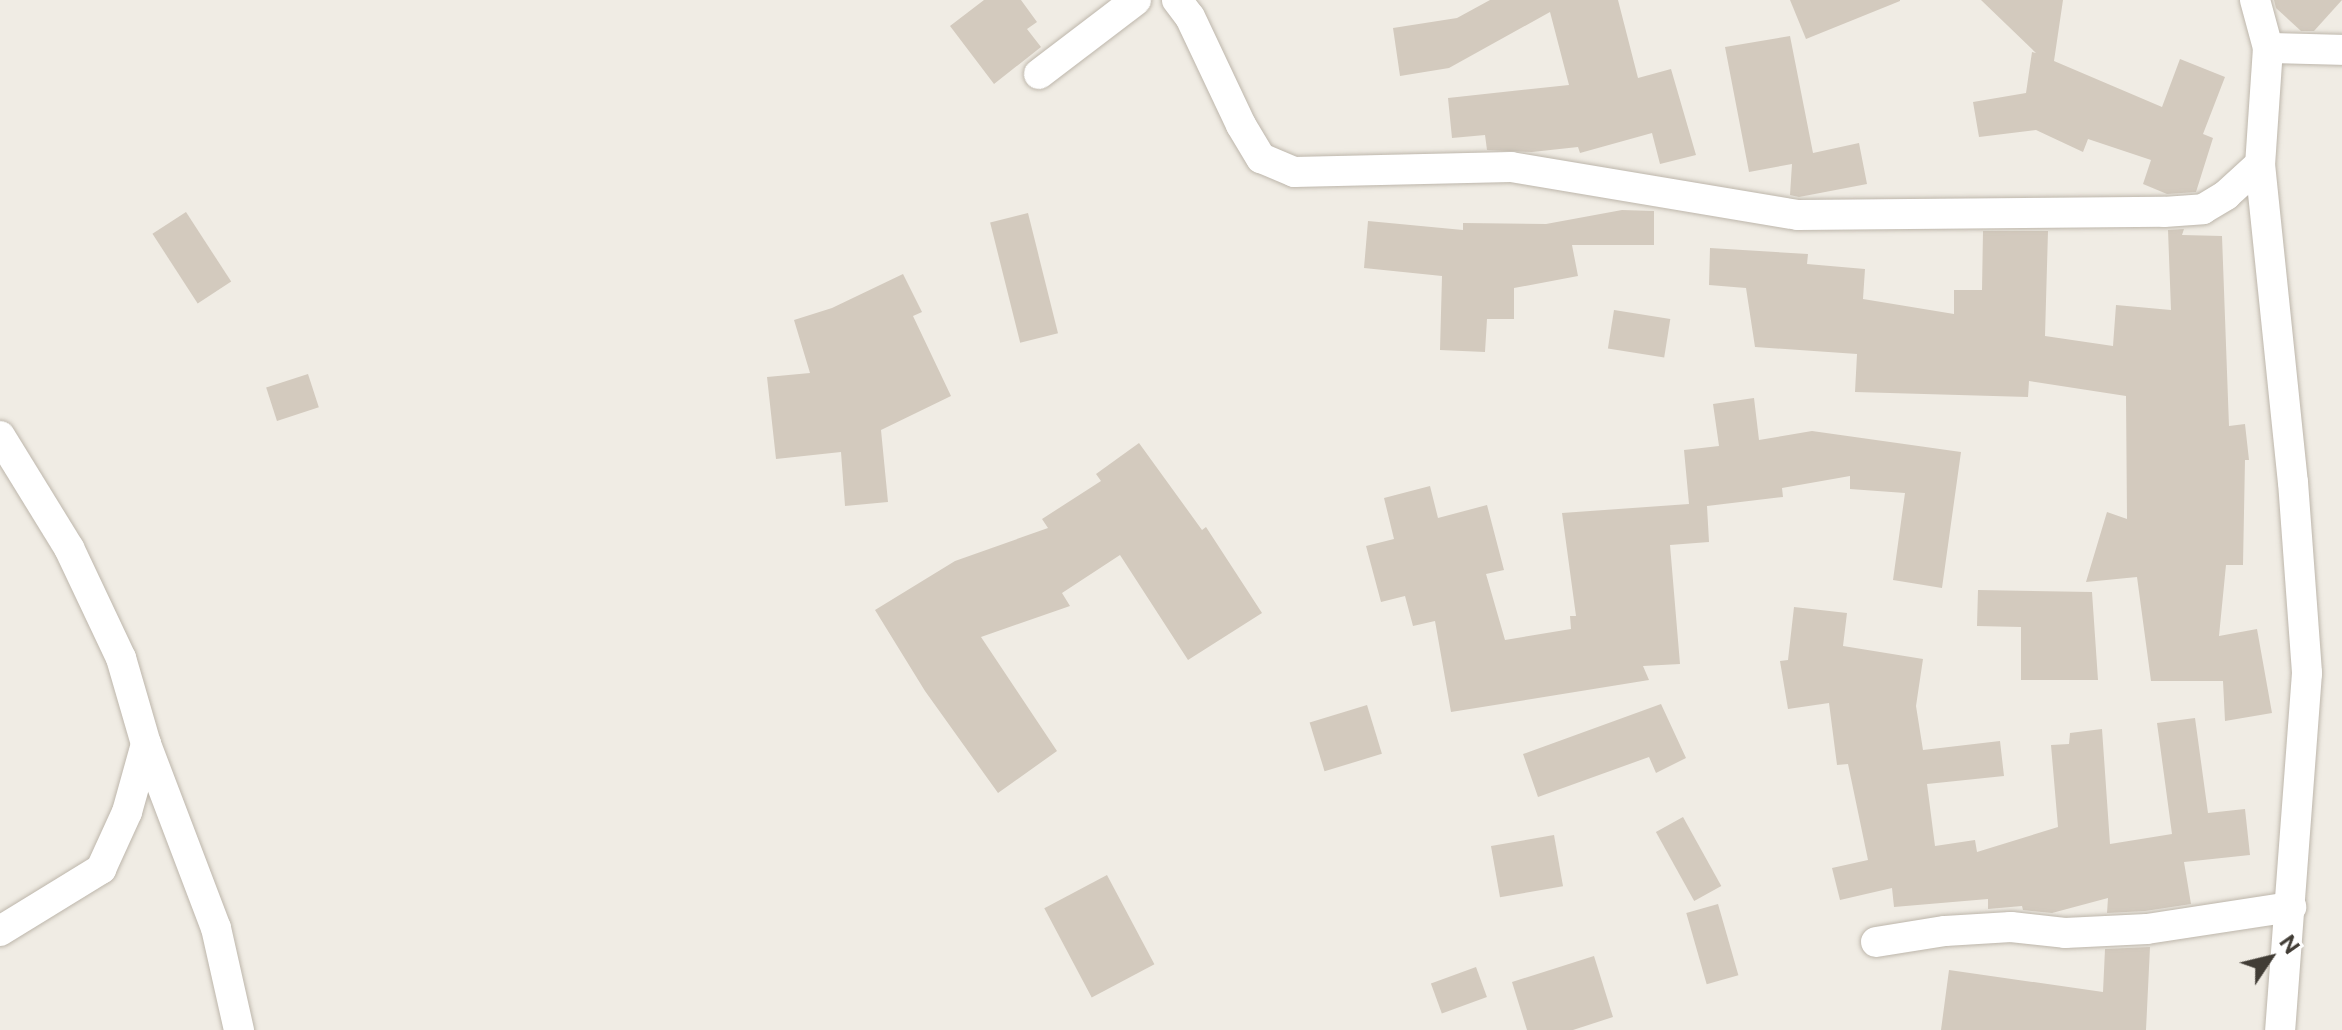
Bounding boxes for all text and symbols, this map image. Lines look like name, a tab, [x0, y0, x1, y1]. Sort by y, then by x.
north arrow	[2230, 918, 2310, 998]
text: N	[2274, 930, 2305, 959]

